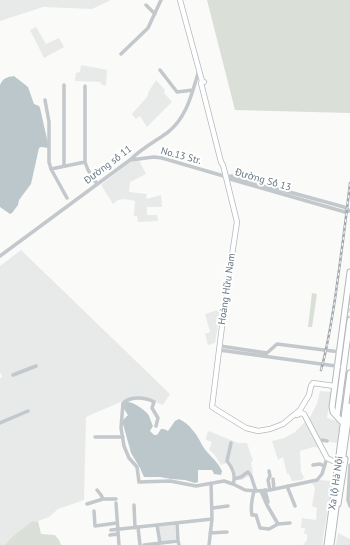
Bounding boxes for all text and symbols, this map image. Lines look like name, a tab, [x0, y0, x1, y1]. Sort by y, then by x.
street label: Đường số 11	[82, 143, 134, 187]
street label: No.13 Str.	[159, 145, 203, 167]
street label: Đường Số 13	[234, 166, 292, 194]
street label: Hoàng Hữu Nam	[216, 253, 238, 325]
street label: Xa lộ Hà Nội	[326, 455, 346, 511]

